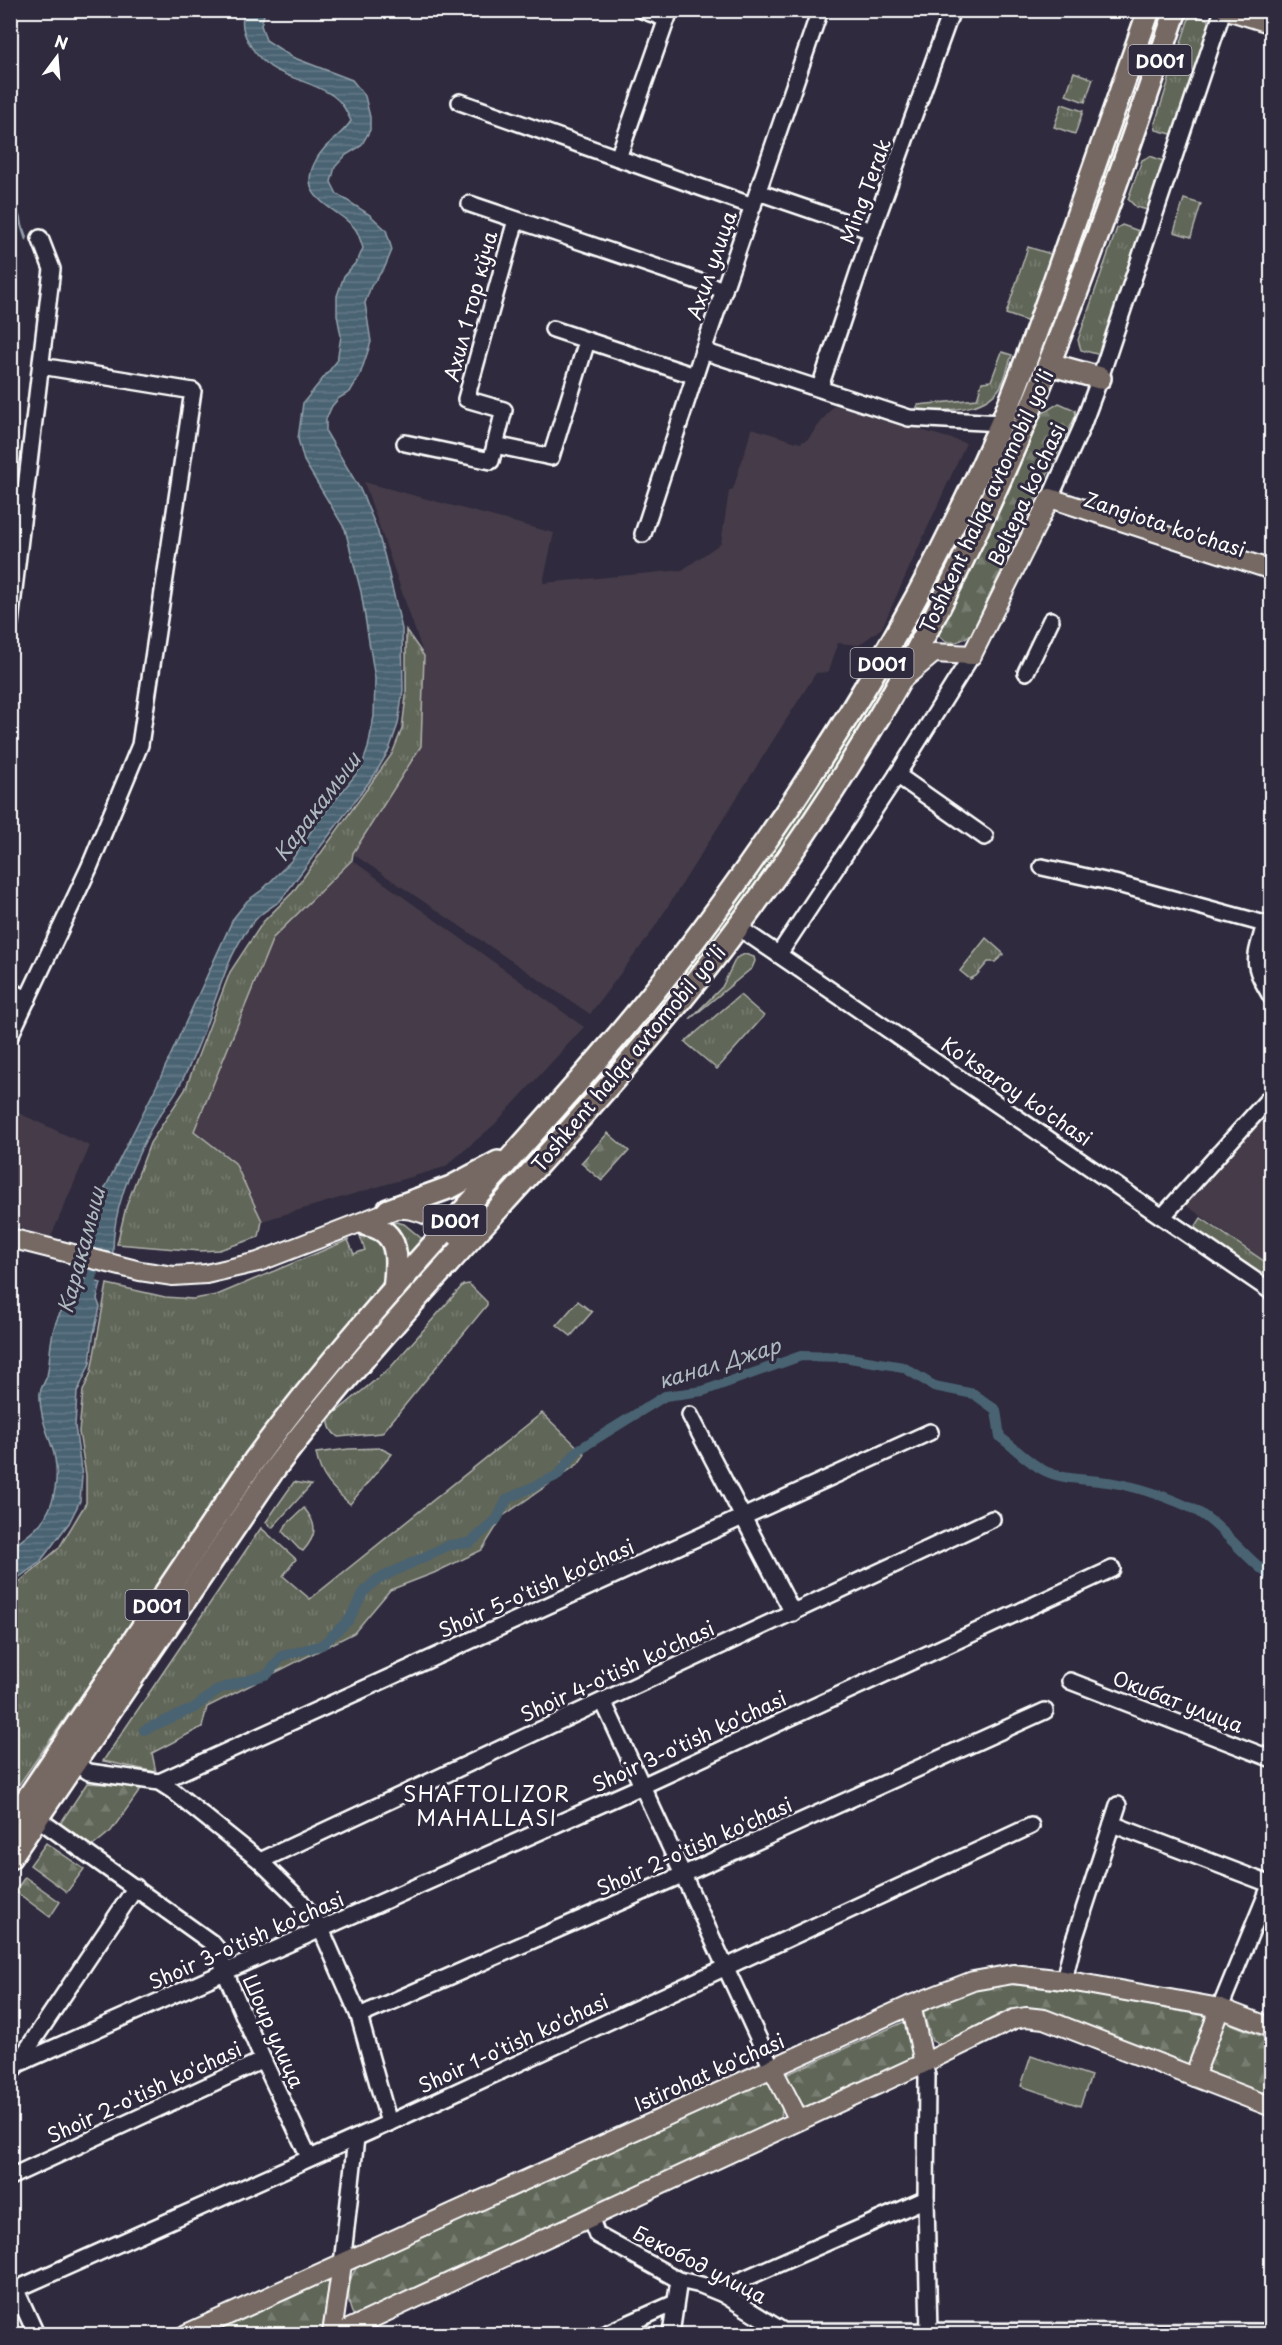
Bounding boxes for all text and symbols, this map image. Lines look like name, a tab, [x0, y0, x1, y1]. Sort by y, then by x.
north arrow	[27, 27, 87, 87]
text: N	[52, 28, 71, 55]
road number: D001	[1128, 45, 1192, 75]
street label: Ming Terak	[832, 134, 898, 248]
street label: Ахил улица	[678, 206, 744, 323]
street label: Ахил 1 тор кўча	[436, 227, 505, 385]
street label: Toshkent halqa avtomobil yo'li	[911, 364, 1061, 638]
street label: Beltepa ko'chasi	[980, 418, 1072, 570]
street label: Zangiota ko'chasi	[1080, 484, 1250, 564]
road number: D001	[850, 648, 914, 678]
water label: Каракамыш	[264, 743, 369, 867]
street label: Toshkent halqa avtomobil yo'li	[524, 938, 732, 1178]
street label: Ko'ksaroy ko'chasi	[935, 1029, 1099, 1153]
water label: Каракамыш	[48, 1182, 113, 1316]
road number: D001	[424, 1205, 486, 1235]
water label: канал Джар	[654, 1328, 785, 1396]
street label: Shoir 5-o'tish ko'chasi	[433, 1531, 639, 1645]
road number: D001	[126, 1590, 188, 1620]
street label: Shoir 4-o'tish ko'chasi	[515, 1613, 719, 1729]
street label: Окибат улица	[1108, 1662, 1248, 1740]
street label: Shoir 3-o'tish ko'chasi	[587, 1683, 791, 1799]
district label: SHAFTOLIZOR MAHALLASI	[403, 1777, 571, 1833]
street label: Shoir 2-o'tish ko'chasi	[591, 1789, 797, 1903]
street label: Shoir 3-o'tish ko'chasi	[143, 1883, 349, 1997]
street label: Шоир улица	[236, 1969, 313, 2093]
street label: Shoir 1-o'tish ko'chasi	[413, 1986, 613, 2100]
street label: Istirohat ko'chasi	[629, 2025, 789, 2119]
street label: Shoir 2-o'tish ko'chasi	[42, 2034, 246, 2150]
street label: Бекобод улица	[628, 2217, 773, 2311]

